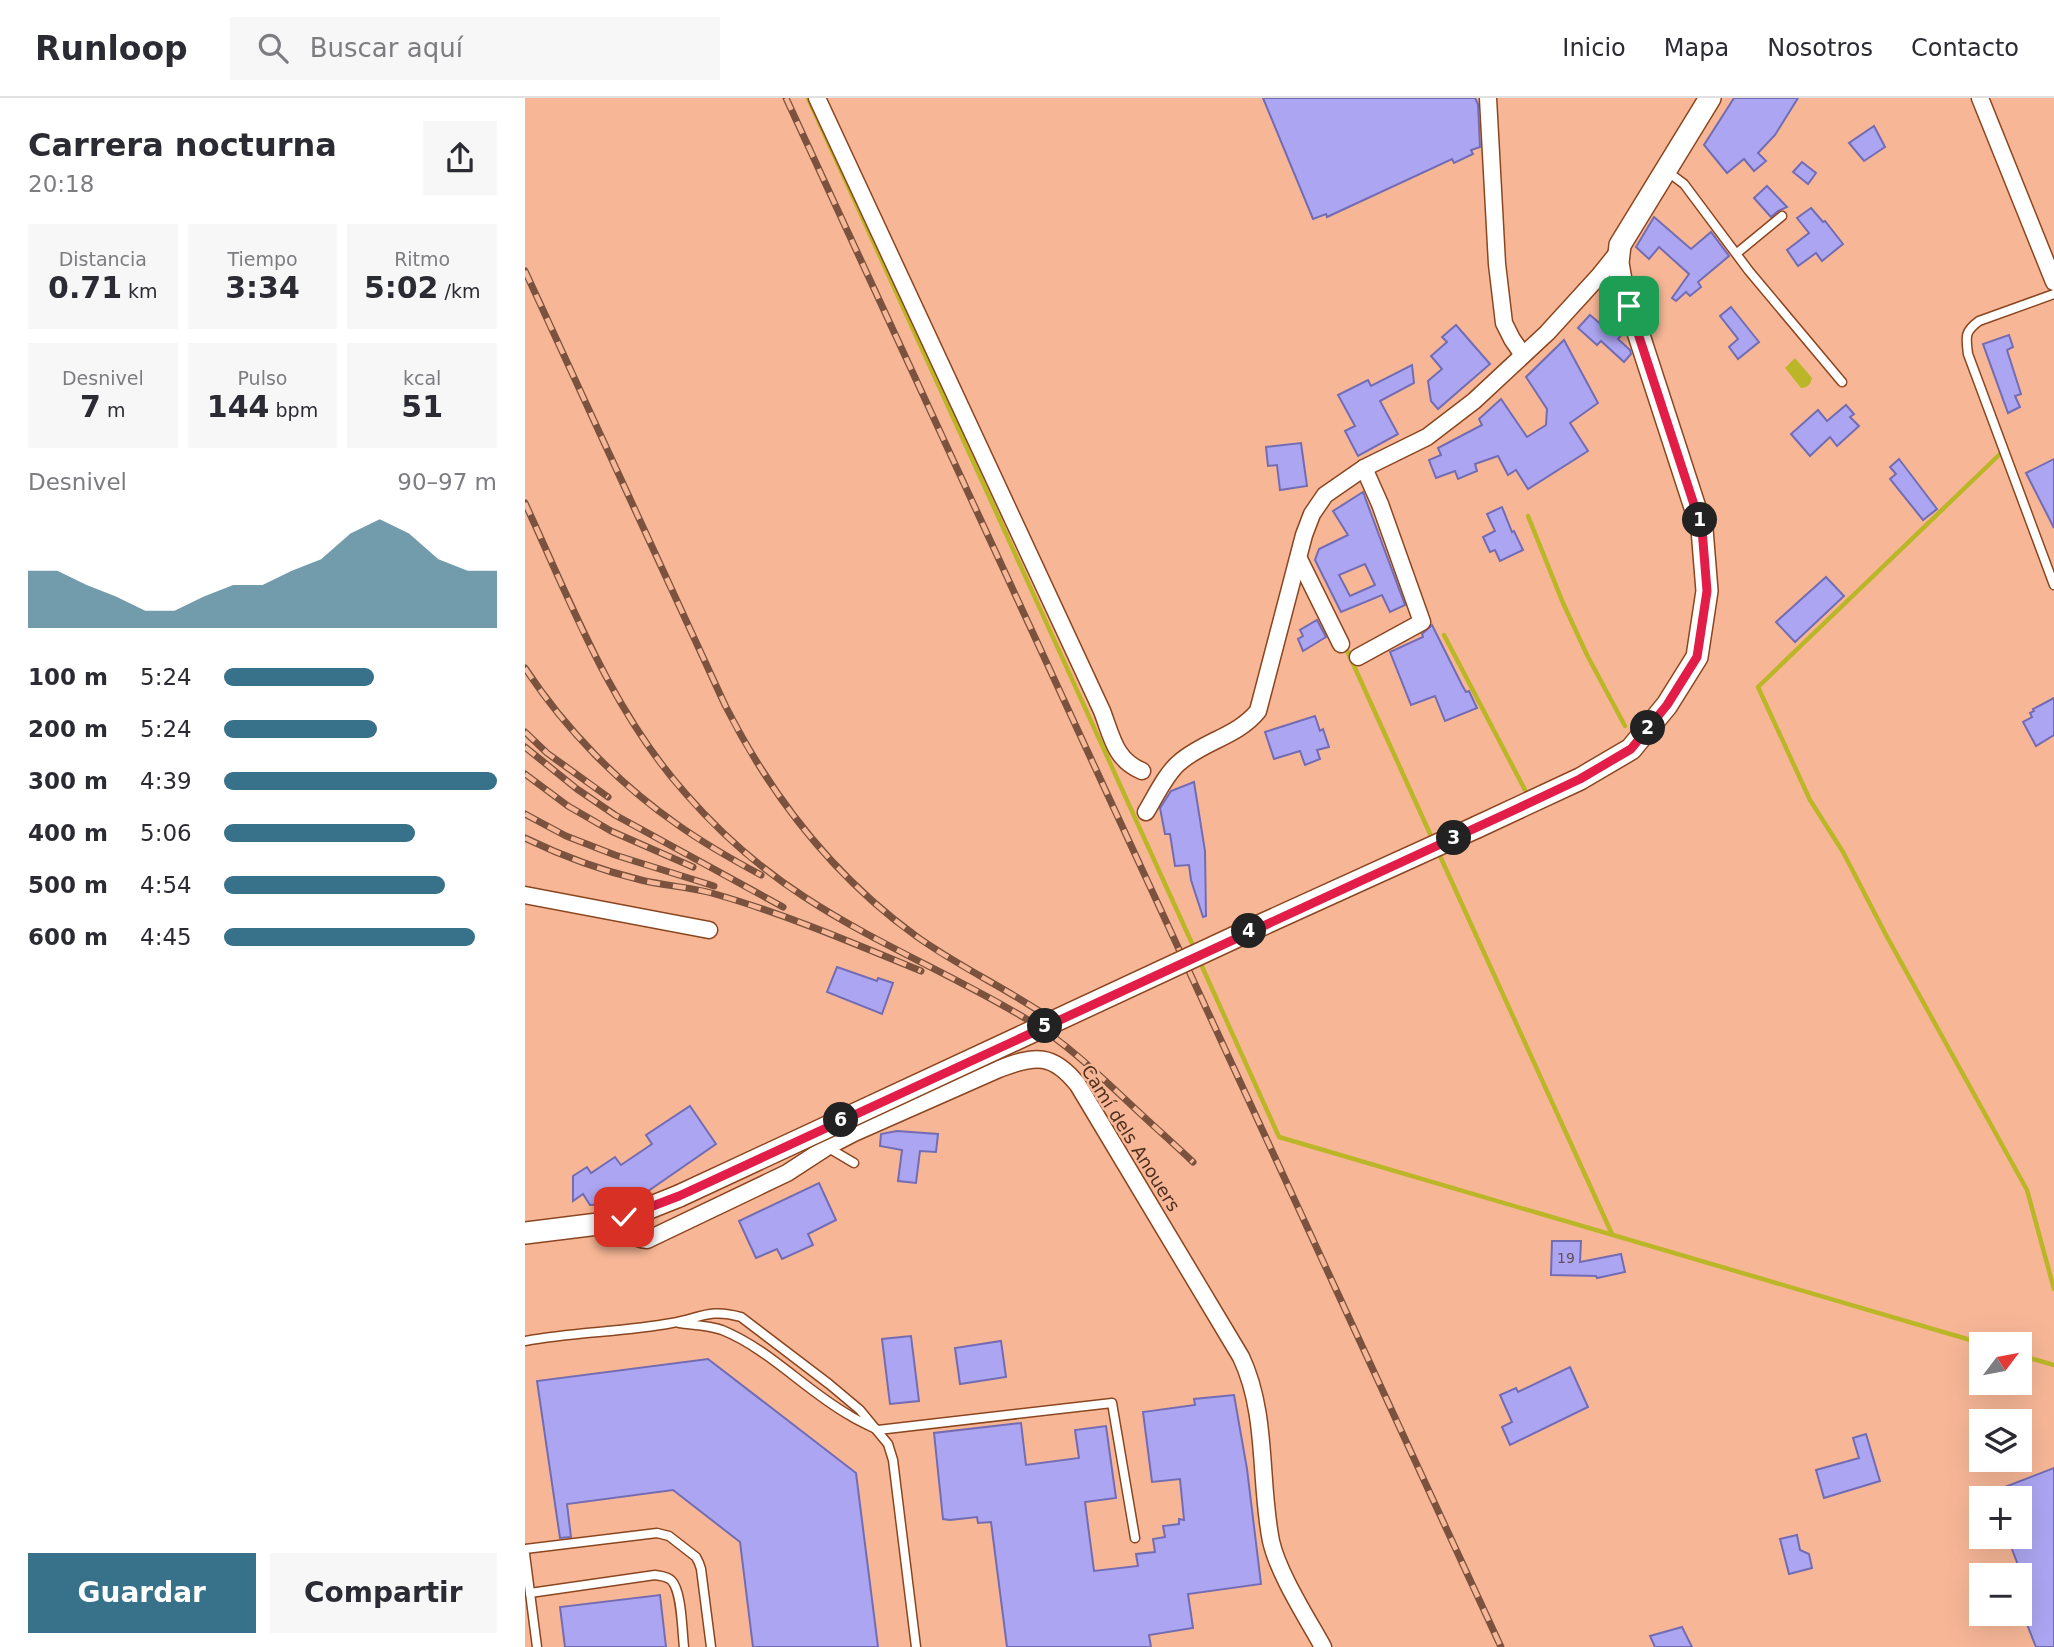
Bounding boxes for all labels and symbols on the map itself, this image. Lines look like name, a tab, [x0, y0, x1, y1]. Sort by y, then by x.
pin	[1599, 276, 1659, 336]
pin: 1	[1683, 502, 1717, 538]
pin: 2	[1631, 710, 1665, 746]
pin: 3	[1437, 820, 1471, 856]
pin: 4	[1231, 914, 1267, 948]
pin: 5	[1028, 1009, 1063, 1044]
street label: Camí dels Anouers	[1077, 1061, 1185, 1215]
pin: 6	[823, 1102, 859, 1138]
pin	[594, 1187, 654, 1247]
house number: 19	[1557, 1250, 1575, 1266]
north arrow	[1969, 1332, 2032, 1395]

